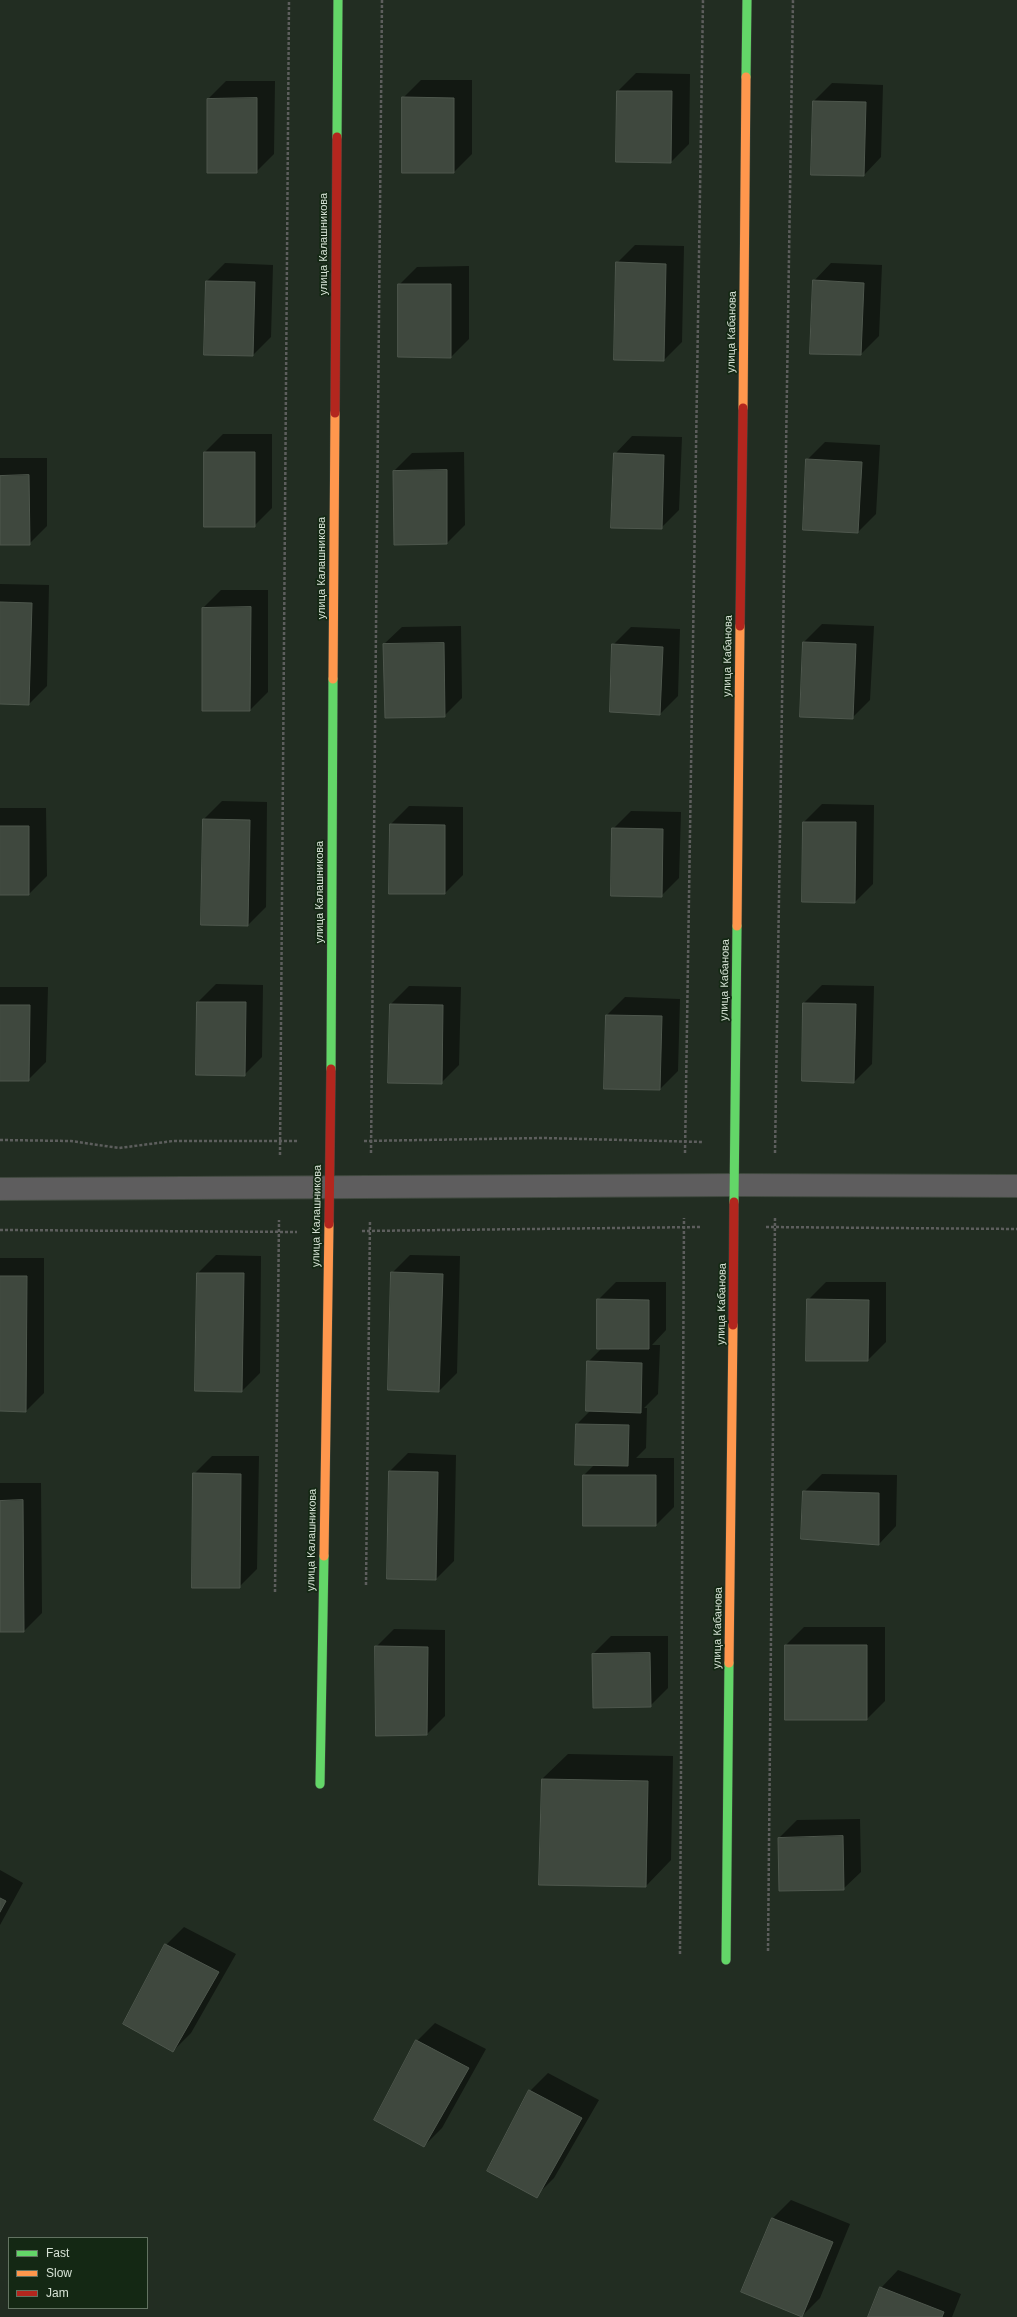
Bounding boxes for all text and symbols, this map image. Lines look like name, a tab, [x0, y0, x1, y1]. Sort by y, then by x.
street label: улица Калашникова	[317, 193, 331, 295]
street label: улица Кабанова	[725, 291, 739, 373]
street label: улица Калашникова	[315, 517, 329, 619]
street label: улица Кабанова	[721, 615, 735, 697]
street label: улица Калашникова	[313, 841, 327, 943]
street label: улица Кабанова	[718, 939, 732, 1021]
street label: улица Калашникова	[310, 1165, 324, 1267]
street label: улица Кабанова	[715, 1263, 729, 1345]
street label: улица Калашникова	[305, 1489, 319, 1591]
street label: улица Кабанова	[711, 1587, 725, 1669]
legend	[8, 2237, 148, 2309]
text: Fast	[46, 2246, 69, 2260]
text: Slow	[46, 2266, 72, 2280]
text: Jam	[46, 2286, 69, 2300]

